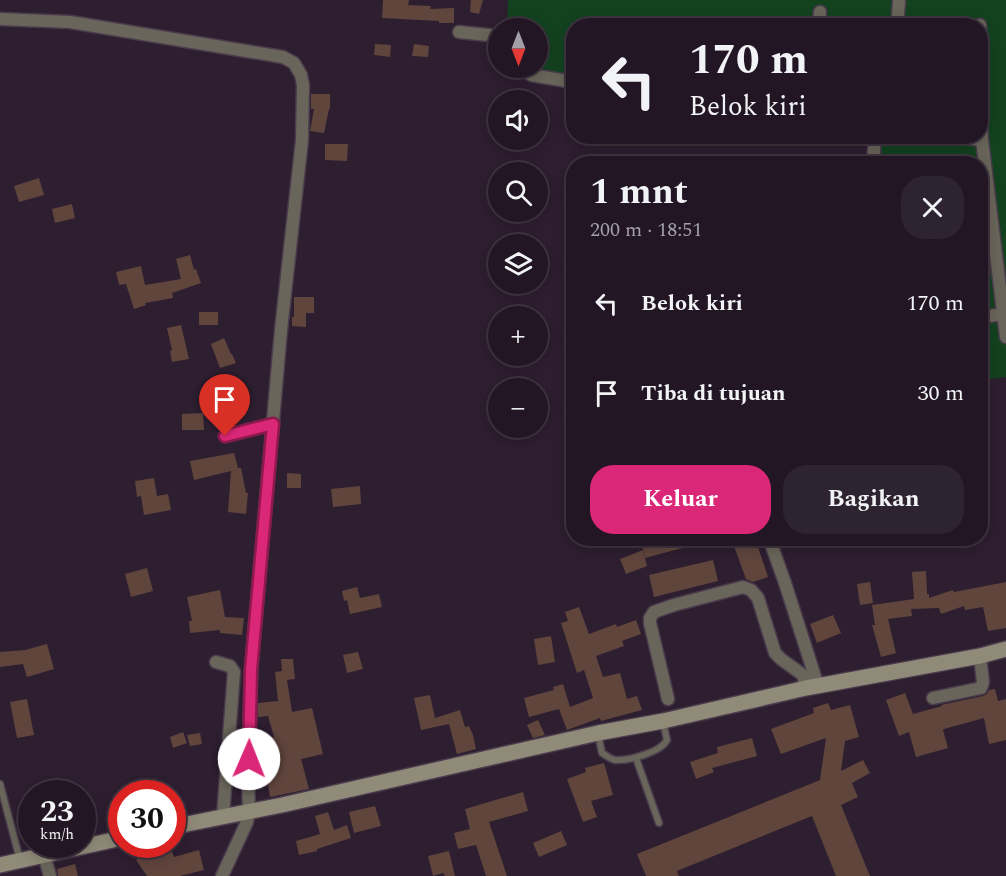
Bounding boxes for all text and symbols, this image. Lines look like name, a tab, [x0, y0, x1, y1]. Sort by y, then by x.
north arrow	[488, 18, 548, 78]
map controls	[488, 18, 548, 438]
text: 170 m	[689, 29, 808, 92]
icon: left	[590, 42, 668, 120]
text: Belok kiri	[689, 86, 807, 128]
button: sound	[488, 90, 548, 150]
button: search	[488, 162, 548, 222]
text: 1 mnt	[590, 165, 688, 220]
button: close	[901, 176, 964, 239]
text: 200 m · 18:51	[590, 215, 702, 245]
button: layers	[488, 234, 548, 294]
icon: left	[590, 287, 623, 320]
text: Belok kiri	[641, 287, 743, 320]
text: 170 m	[907, 287, 964, 320]
button: +	[488, 306, 548, 366]
pin	[199, 374, 250, 436]
icon: arrive	[590, 377, 623, 410]
text: Tiba di tujuan	[641, 377, 786, 410]
text: 30 m	[918, 377, 964, 410]
button: −	[488, 378, 548, 438]
icon: arrive	[208, 383, 241, 416]
button: Keluar	[590, 465, 771, 534]
button: Bagikan	[783, 465, 964, 534]
position arrow	[217, 727, 281, 791]
speed limit sign: 30	[108, 780, 186, 858]
text: 23	[40, 789, 74, 835]
text: km/h	[40, 823, 74, 846]

